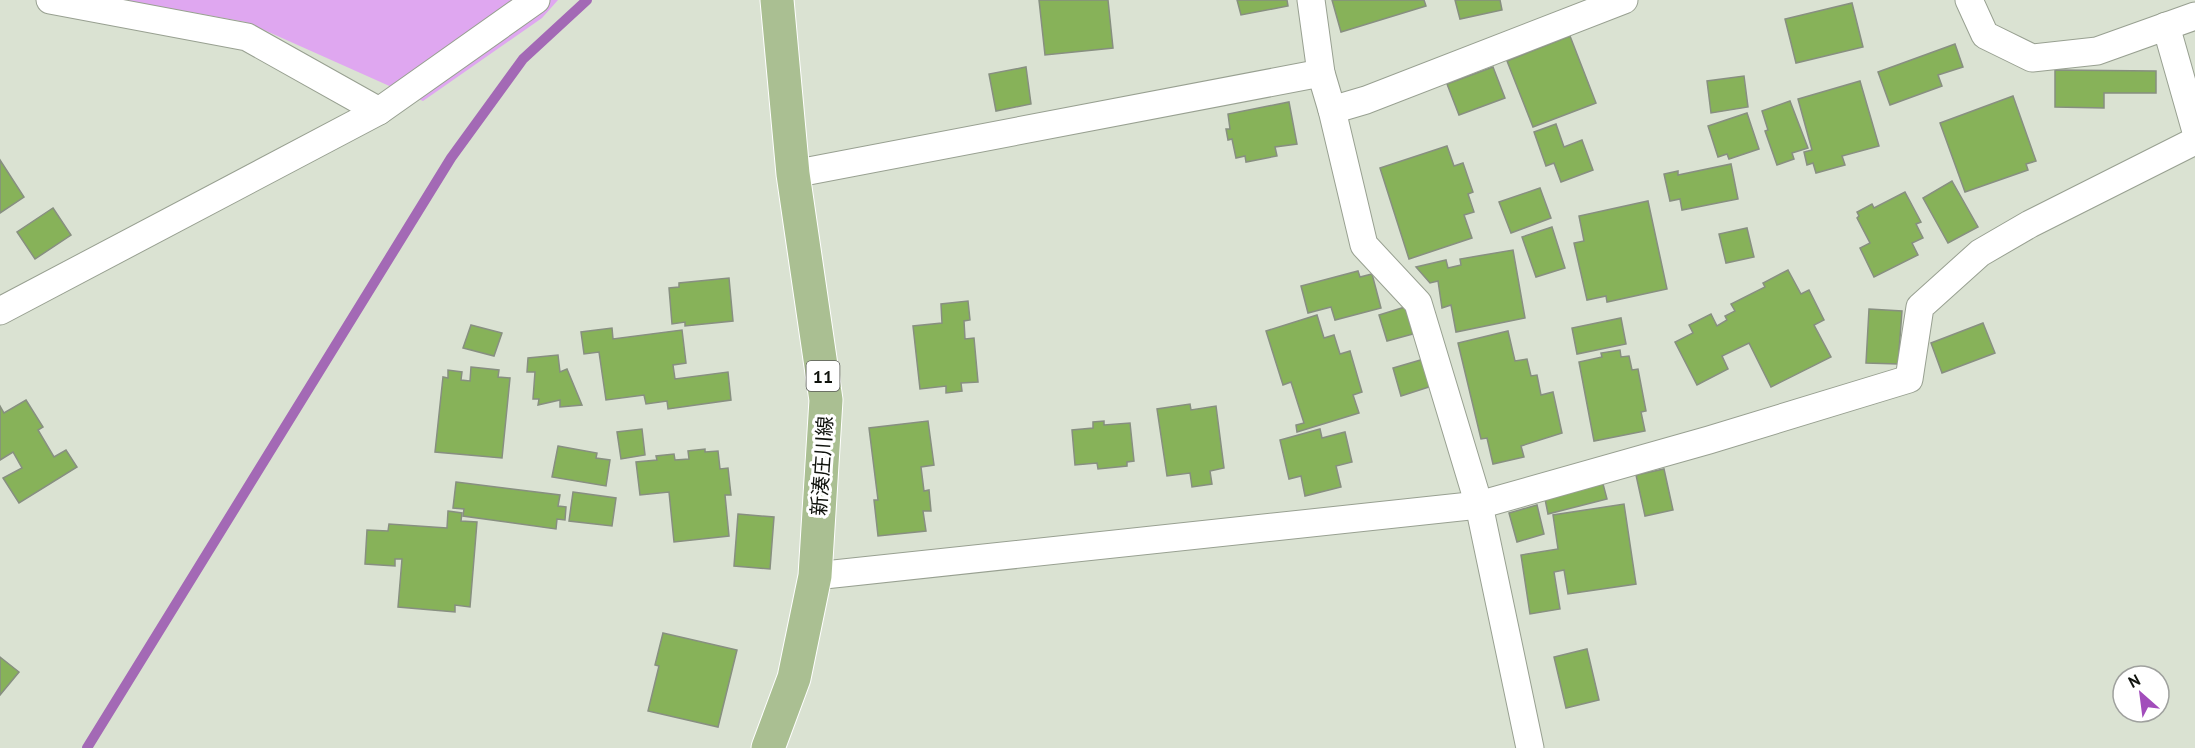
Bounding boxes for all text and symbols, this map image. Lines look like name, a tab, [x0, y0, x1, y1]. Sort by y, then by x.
road number: 11	[806, 361, 840, 391]
street label: 新湊庄川線	[806, 415, 838, 517]
north arrow	[2111, 664, 2171, 724]
text: N	[2125, 669, 2143, 692]

